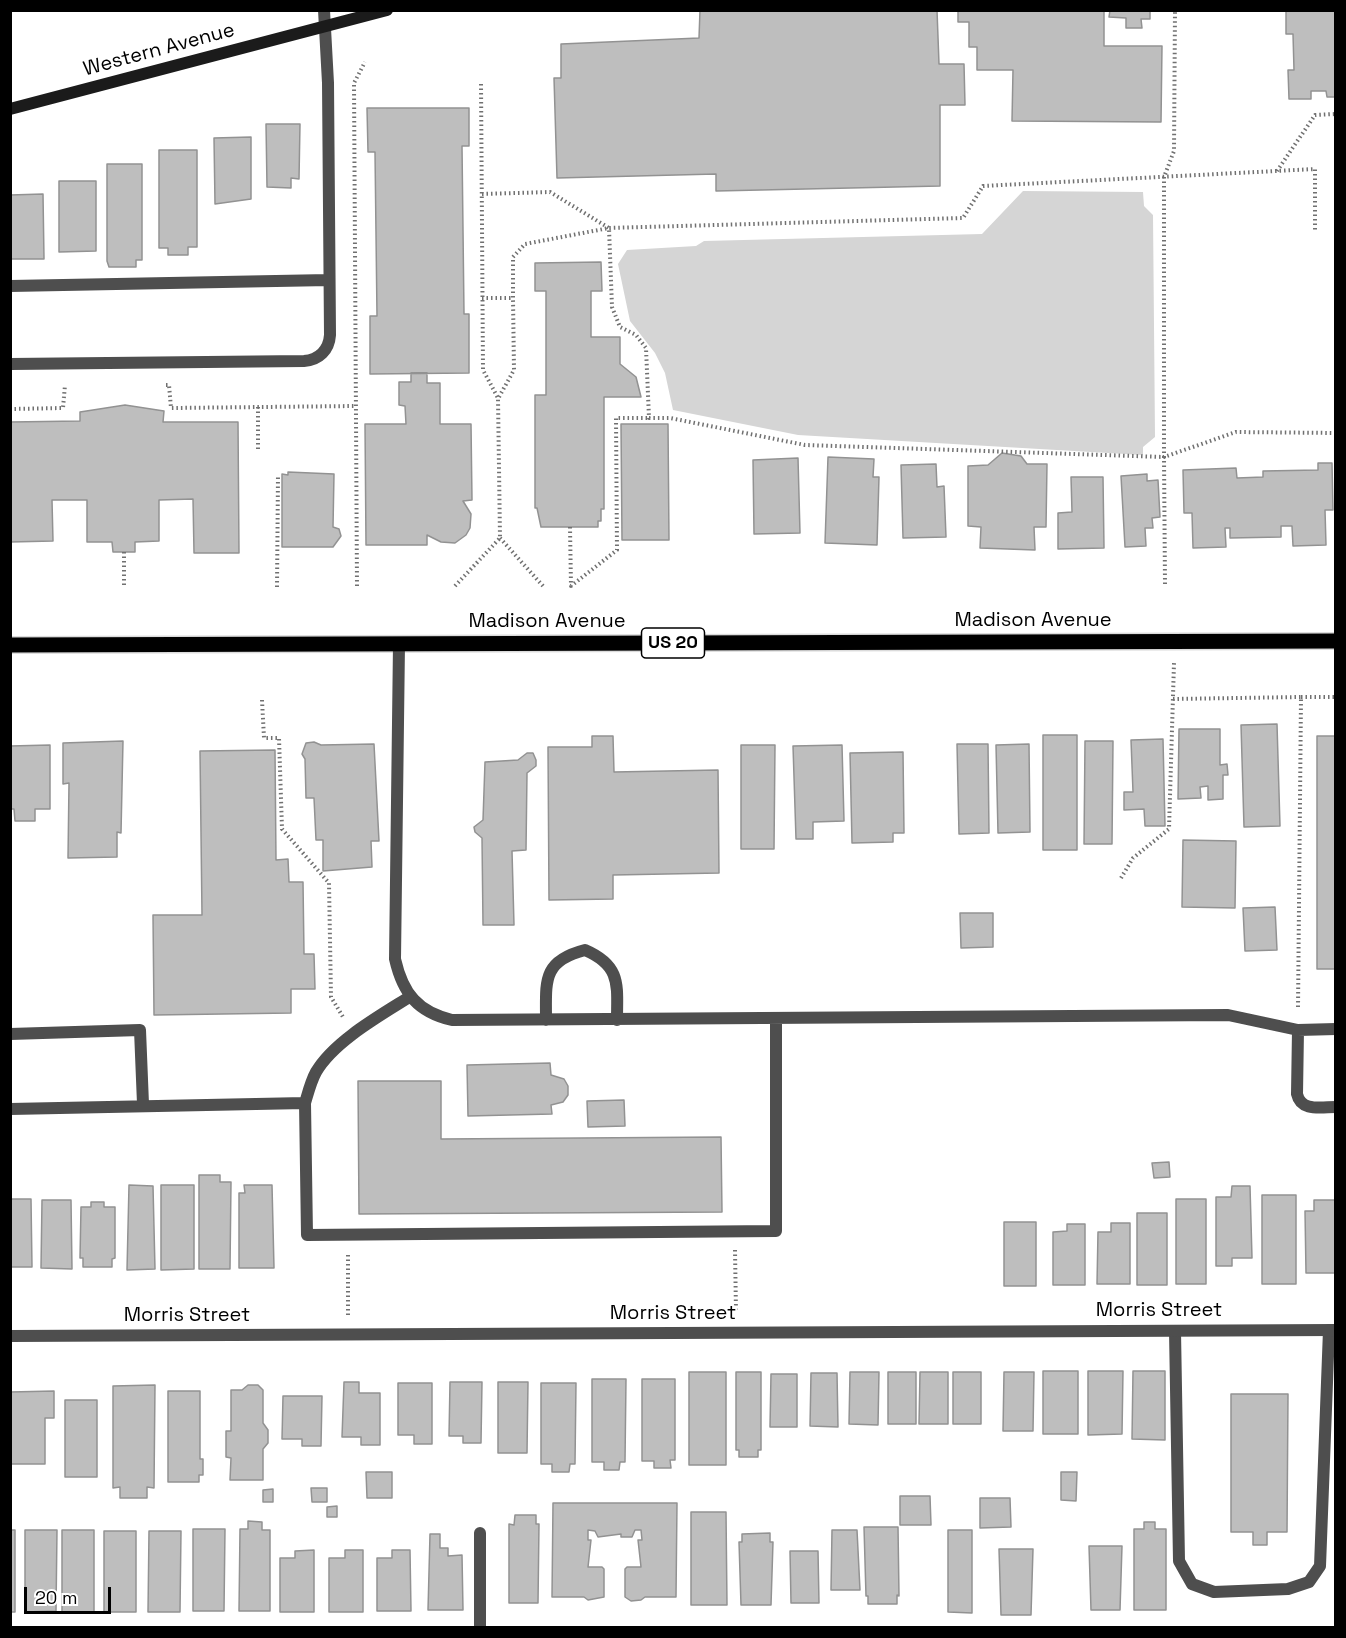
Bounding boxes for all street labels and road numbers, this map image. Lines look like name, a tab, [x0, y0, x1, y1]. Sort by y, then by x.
street label: Western Avenue	[81, 18, 237, 82]
street label: Madison Avenue	[954, 609, 1112, 633]
street label: Madison Avenue	[468, 610, 626, 634]
road number: US 20	[642, 628, 704, 658]
street label: Morris Street	[1096, 1299, 1222, 1323]
street label: Morris Street	[610, 1302, 736, 1326]
street label: Morris Street	[124, 1304, 250, 1328]

